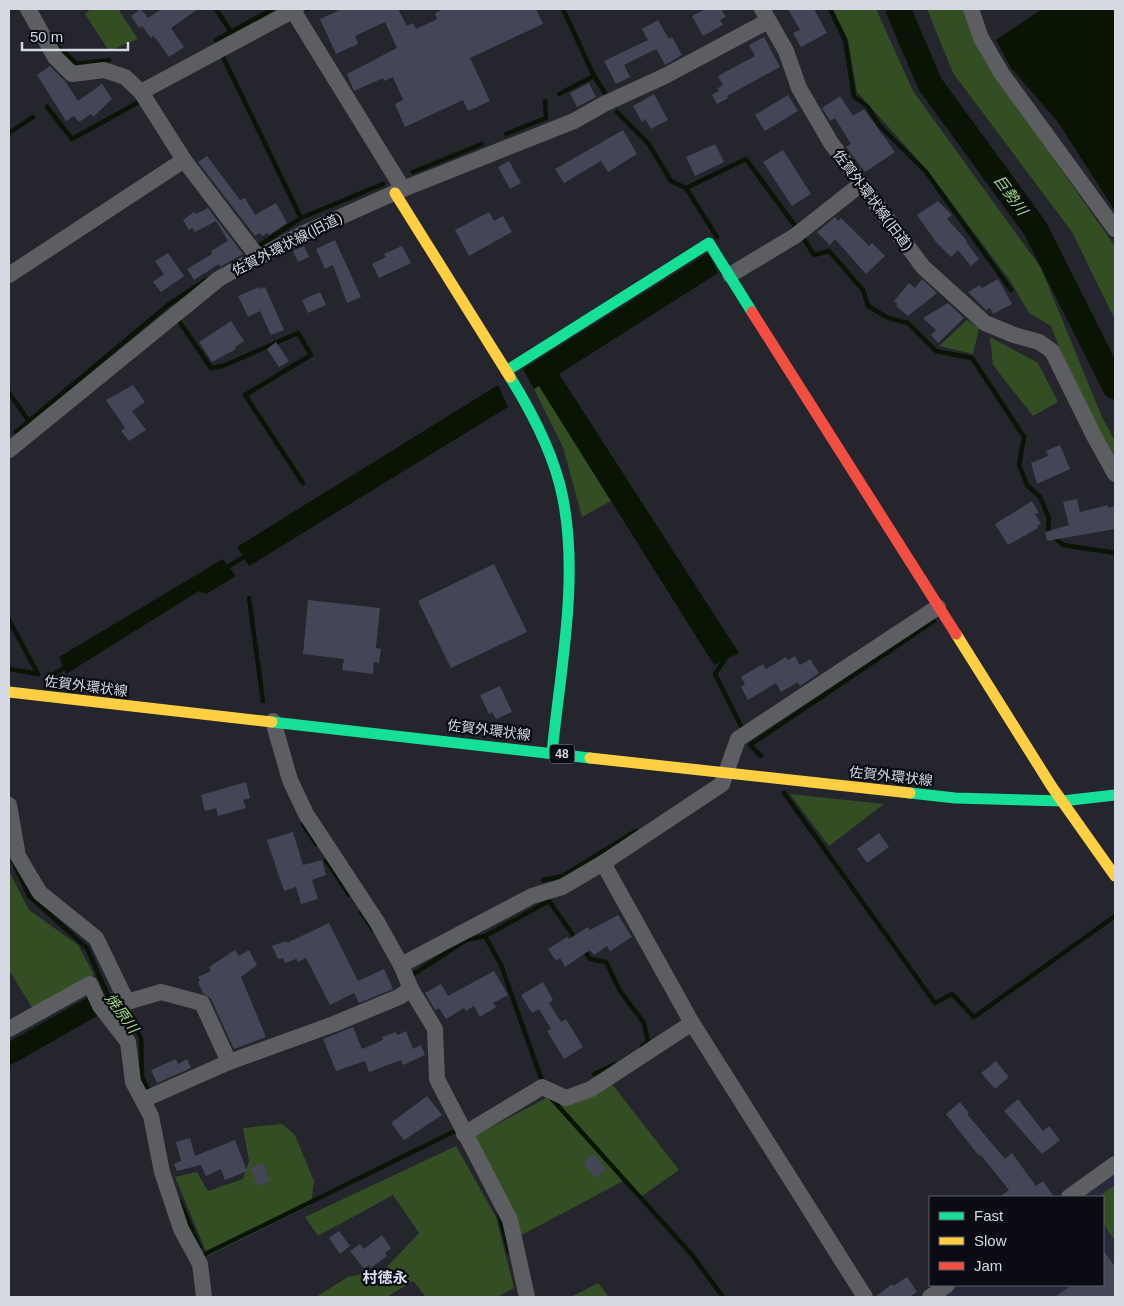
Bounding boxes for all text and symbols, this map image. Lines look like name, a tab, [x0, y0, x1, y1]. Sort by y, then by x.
scale bar	[22, 20, 129, 52]
text: 50 m	[30, 28, 63, 45]
street label: 佐賀外環状線(旧道)	[830, 147, 916, 253]
water label: 巨勢川	[991, 172, 1032, 220]
street label: 佐賀外環状線(旧道)	[229, 209, 345, 279]
street label: 佐賀外環状線	[43, 673, 129, 699]
street label: 佐賀外環状線	[446, 717, 532, 743]
road number: 48	[550, 744, 574, 764]
street label: 佐賀外環状線	[848, 764, 934, 788]
water label: 焼原川	[102, 990, 143, 1038]
legend	[929, 1196, 1104, 1286]
text: Fast	[974, 1207, 1004, 1224]
text: Slow	[974, 1232, 1007, 1249]
text: Jam	[974, 1257, 1002, 1274]
district label: 村徳永	[362, 1269, 408, 1286]

